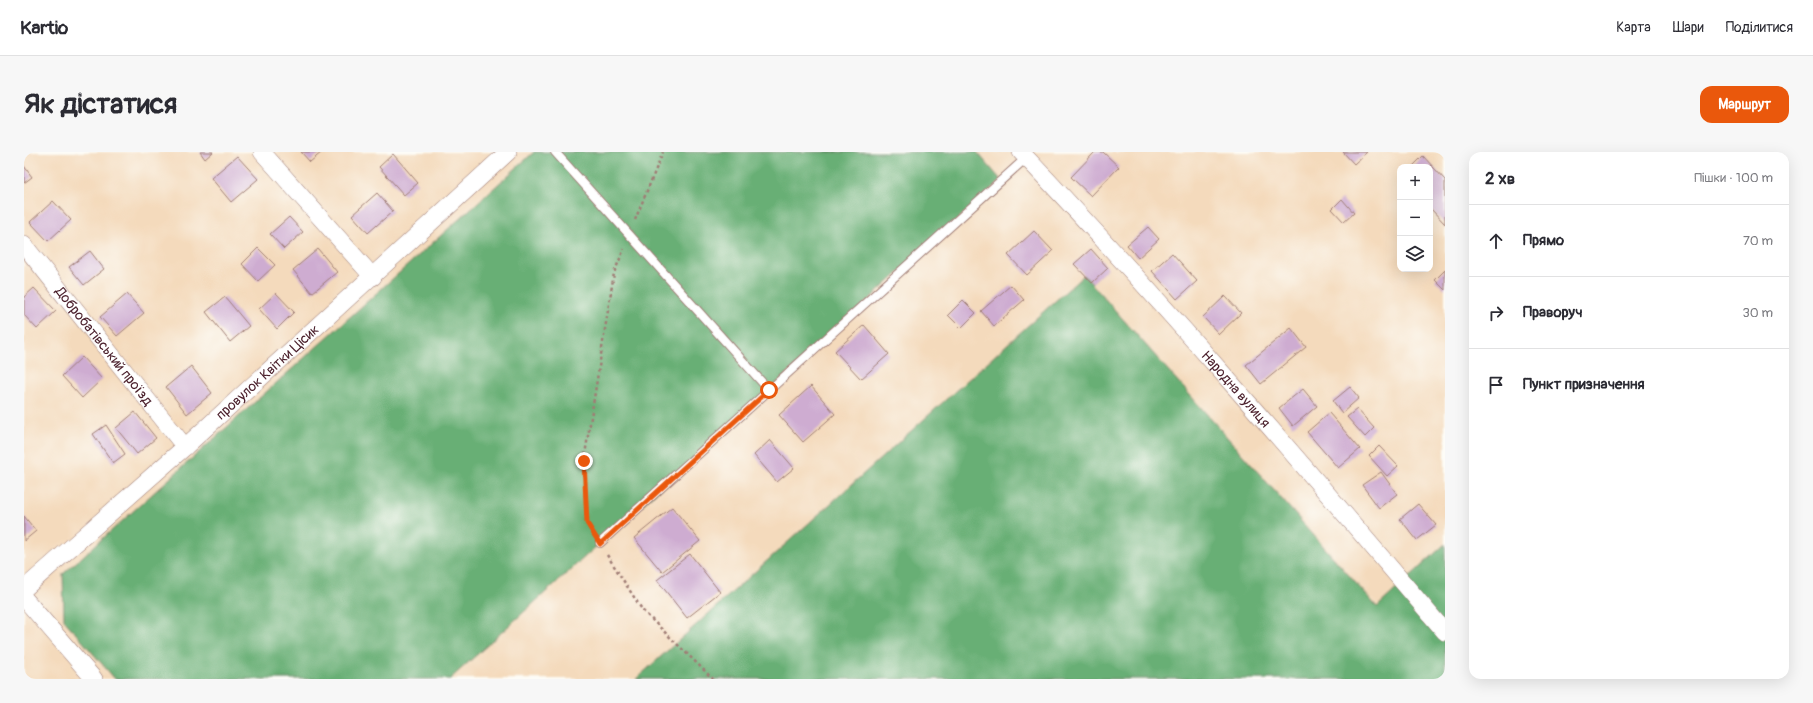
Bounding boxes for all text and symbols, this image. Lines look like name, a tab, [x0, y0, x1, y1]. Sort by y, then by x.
text: Kartio	[20, 16, 68, 40]
text: Карта	[1616, 19, 1651, 36]
text: Шари	[1673, 19, 1704, 36]
text: Поділитися	[1726, 19, 1793, 36]
button: Маршрут	[1700, 86, 1789, 123]
text: Як дістатися	[24, 87, 177, 122]
map controls	[1397, 164, 1433, 272]
button: +	[1397, 164, 1433, 200]
text: 2 хв	[1485, 168, 1515, 189]
text: Пішки · 100 m	[1694, 170, 1773, 186]
button: −	[1397, 200, 1433, 236]
icon: ahead	[1485, 230, 1507, 252]
text: Прямо	[1523, 231, 1564, 250]
text: 70 m	[1743, 233, 1773, 249]
button: layers	[1397, 236, 1433, 272]
street label: Добробатівський проїзд	[51, 283, 157, 409]
icon: right	[1485, 302, 1507, 324]
text: Праворуч	[1523, 303, 1583, 322]
text: 30 m	[1743, 305, 1773, 321]
street label: провулок Квітки Цісик	[213, 321, 323, 424]
street label: Народна вулиця	[1198, 347, 1274, 431]
icon: arrive	[1485, 374, 1507, 396]
text: Пункт призначення	[1523, 375, 1644, 394]
route start	[760, 381, 778, 399]
route end	[575, 452, 593, 470]

